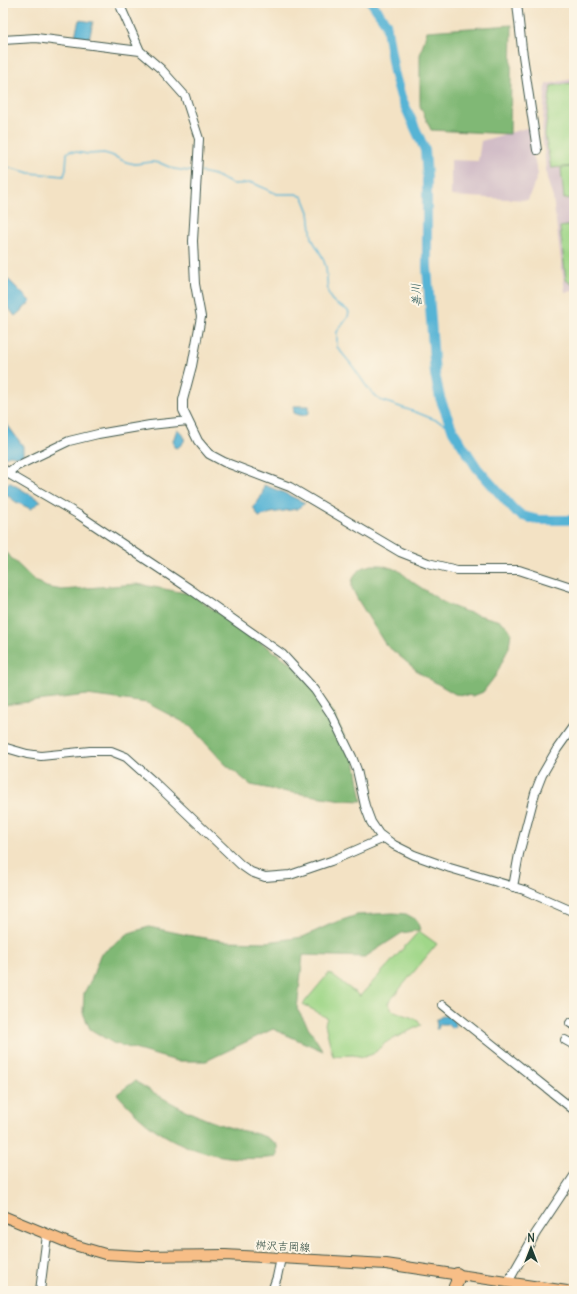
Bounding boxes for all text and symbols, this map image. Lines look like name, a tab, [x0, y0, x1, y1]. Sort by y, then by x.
water label: 善川	[408, 282, 424, 308]
north arrow	[511, 1228, 551, 1268]
text: N	[527, 1231, 535, 1245]
street label: 桝沢吉岡線	[255, 1238, 311, 1254]

